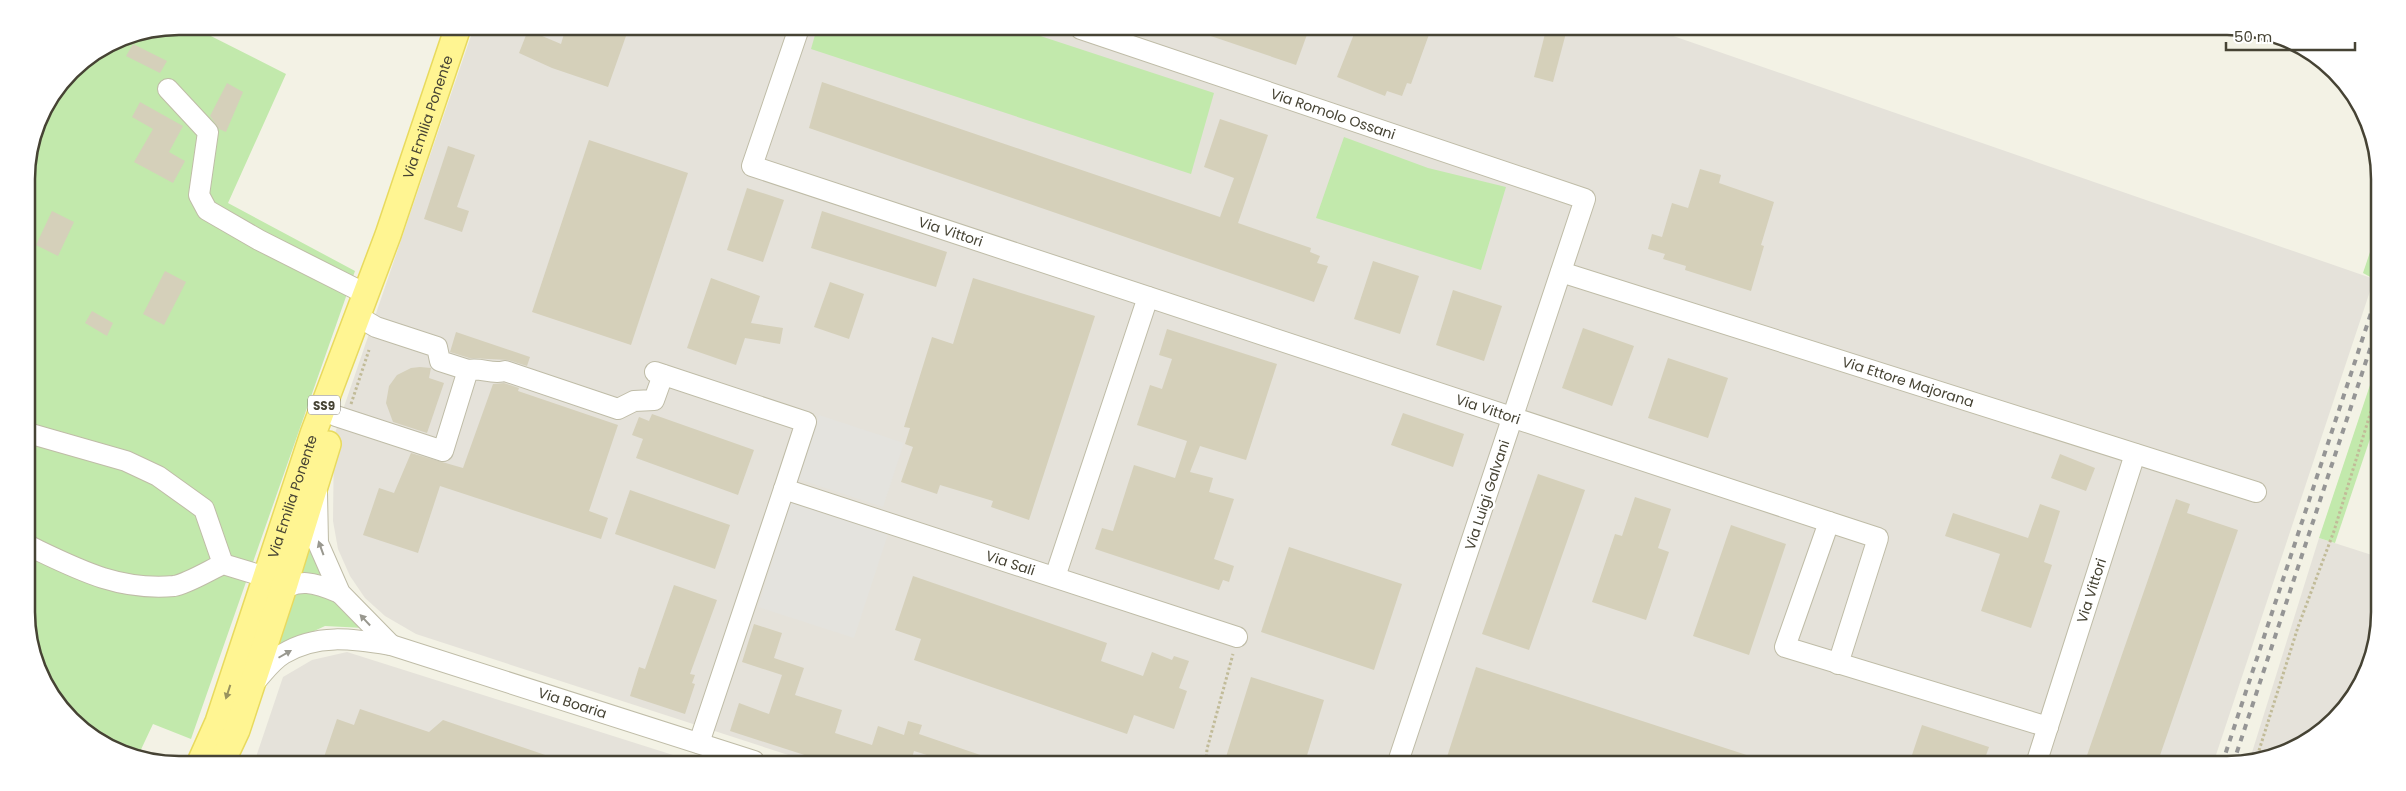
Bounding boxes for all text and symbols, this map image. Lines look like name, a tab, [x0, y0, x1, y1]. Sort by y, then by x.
scale bar	[2226, 20, 2355, 52]
text: 50 m	[2234, 26, 2272, 47]
street label: Via Emilia Ponente	[398, 53, 458, 181]
street label: Via Romolo Ossani	[1268, 84, 1398, 144]
street label: Via Vittori	[916, 212, 986, 252]
street label: Via Ettore Majorana	[1840, 352, 1977, 412]
street label: Via Vittori	[1453, 389, 1523, 429]
road number: SS9	[308, 396, 340, 414]
street label: Via Emilia Ponente	[263, 432, 322, 561]
street label: Via Luigi Galvani	[1460, 437, 1514, 553]
one-way arrow	[317, 541, 324, 556]
street label: Via Sali	[983, 546, 1038, 580]
street label: Via Vittori	[2072, 556, 2111, 626]
one-way arrow	[359, 615, 371, 627]
one-way arrow	[278, 650, 293, 658]
street label: Via Boaria	[535, 683, 609, 723]
one-way arrow	[224, 685, 232, 700]

